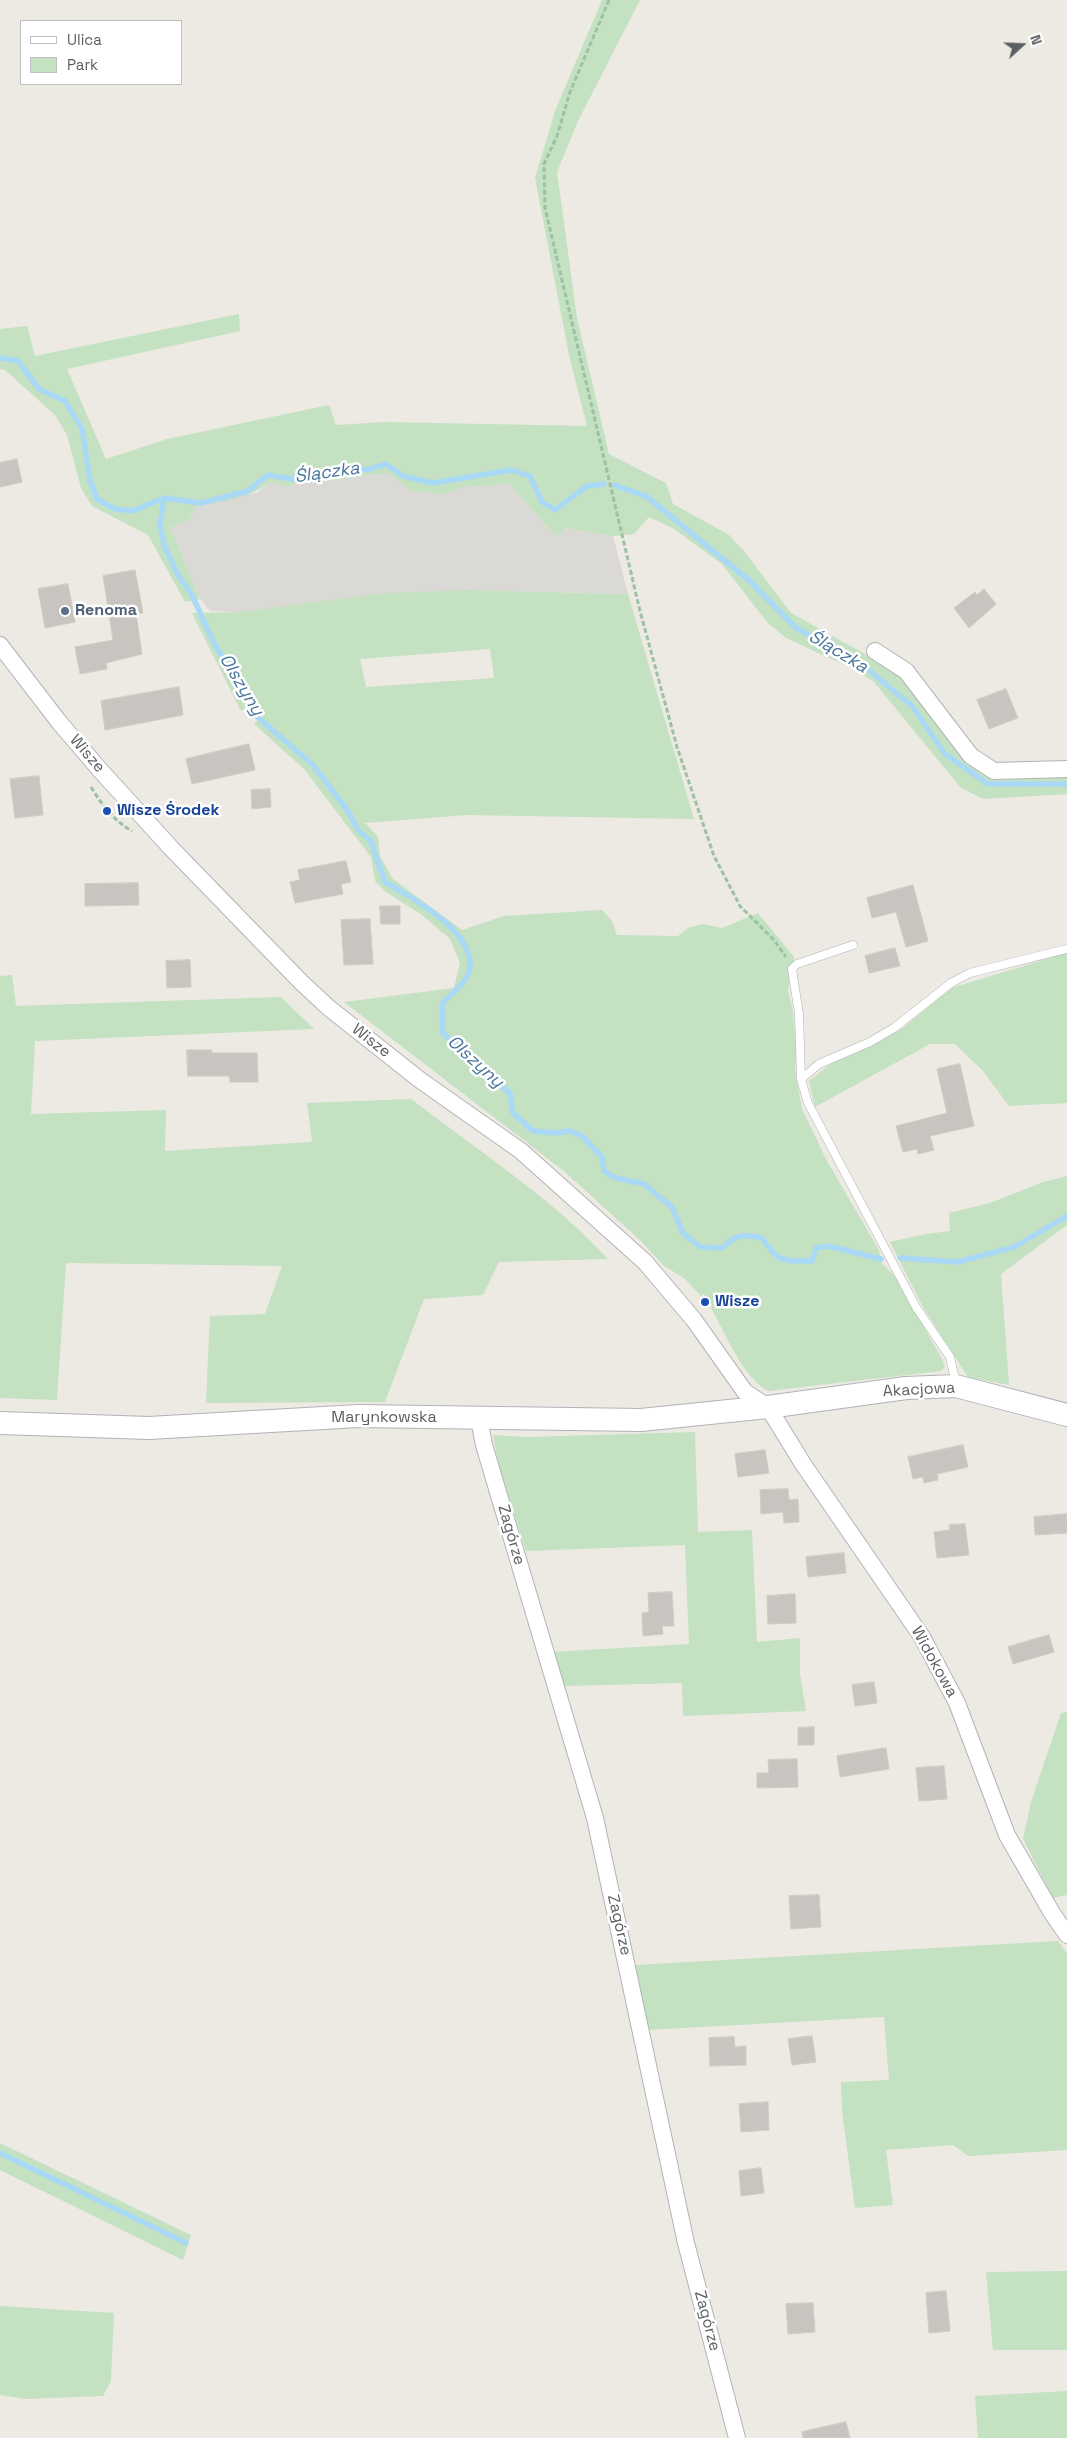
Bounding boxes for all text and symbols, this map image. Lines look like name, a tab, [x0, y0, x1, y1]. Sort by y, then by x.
legend	[20, 20, 182, 85]
north arrow	[997, 20, 1047, 70]
text: Ulica	[67, 30, 102, 49]
text: N	[1026, 32, 1046, 47]
text: Park	[67, 55, 98, 74]
water label: Ślączka	[293, 458, 361, 488]
place label: Renoma	[75, 601, 137, 621]
marker: Renoma	[59, 605, 71, 617]
water label: Ślączka	[804, 626, 872, 678]
water label: Olszyny	[214, 650, 268, 720]
street label: Wisze	[65, 731, 109, 777]
place label: Wisze Środek	[117, 801, 219, 821]
marker: Wisze Środek	[101, 805, 113, 817]
street label: Wisze	[348, 1020, 394, 1062]
water label: Olszyny	[442, 1031, 508, 1093]
place label: Wisze	[715, 1292, 759, 1312]
marker: Wisze	[699, 1296, 711, 1308]
street label: Akacjowa	[882, 1379, 956, 1401]
street label: Marynkowska	[331, 1408, 437, 1428]
street label: Zagórze	[493, 1503, 529, 1567]
street label: Widokowa	[907, 1623, 961, 1701]
street label: Zagórze	[603, 1893, 635, 1957]
street label: Zagórze	[690, 2289, 724, 2353]

